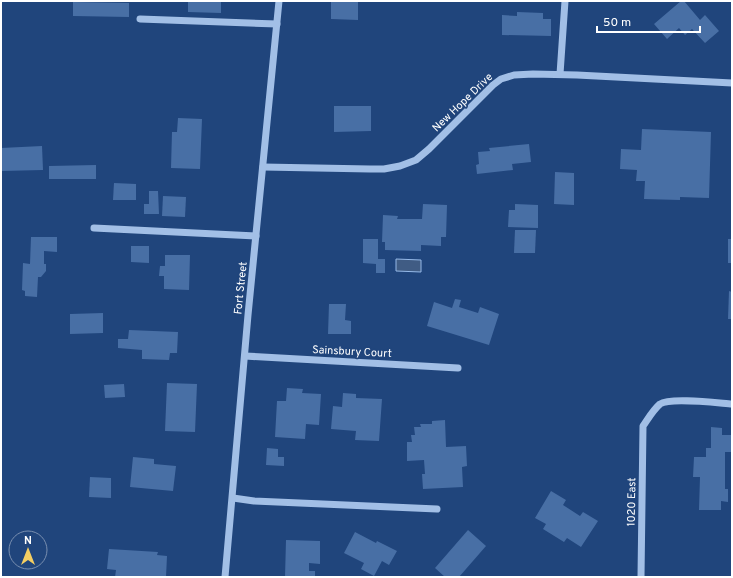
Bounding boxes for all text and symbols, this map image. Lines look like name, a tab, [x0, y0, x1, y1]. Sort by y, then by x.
scale bar	[597, 8, 700, 34]
text: 50 m	[603, 15, 631, 31]
street label: New Hope Drive	[429, 70, 496, 135]
street label: Fort Street	[231, 261, 251, 315]
street label: Sainsbury Court	[312, 343, 392, 361]
street label: 1020 East	[625, 477, 639, 527]
north arrow	[8, 530, 48, 570]
text: N	[24, 534, 32, 548]

